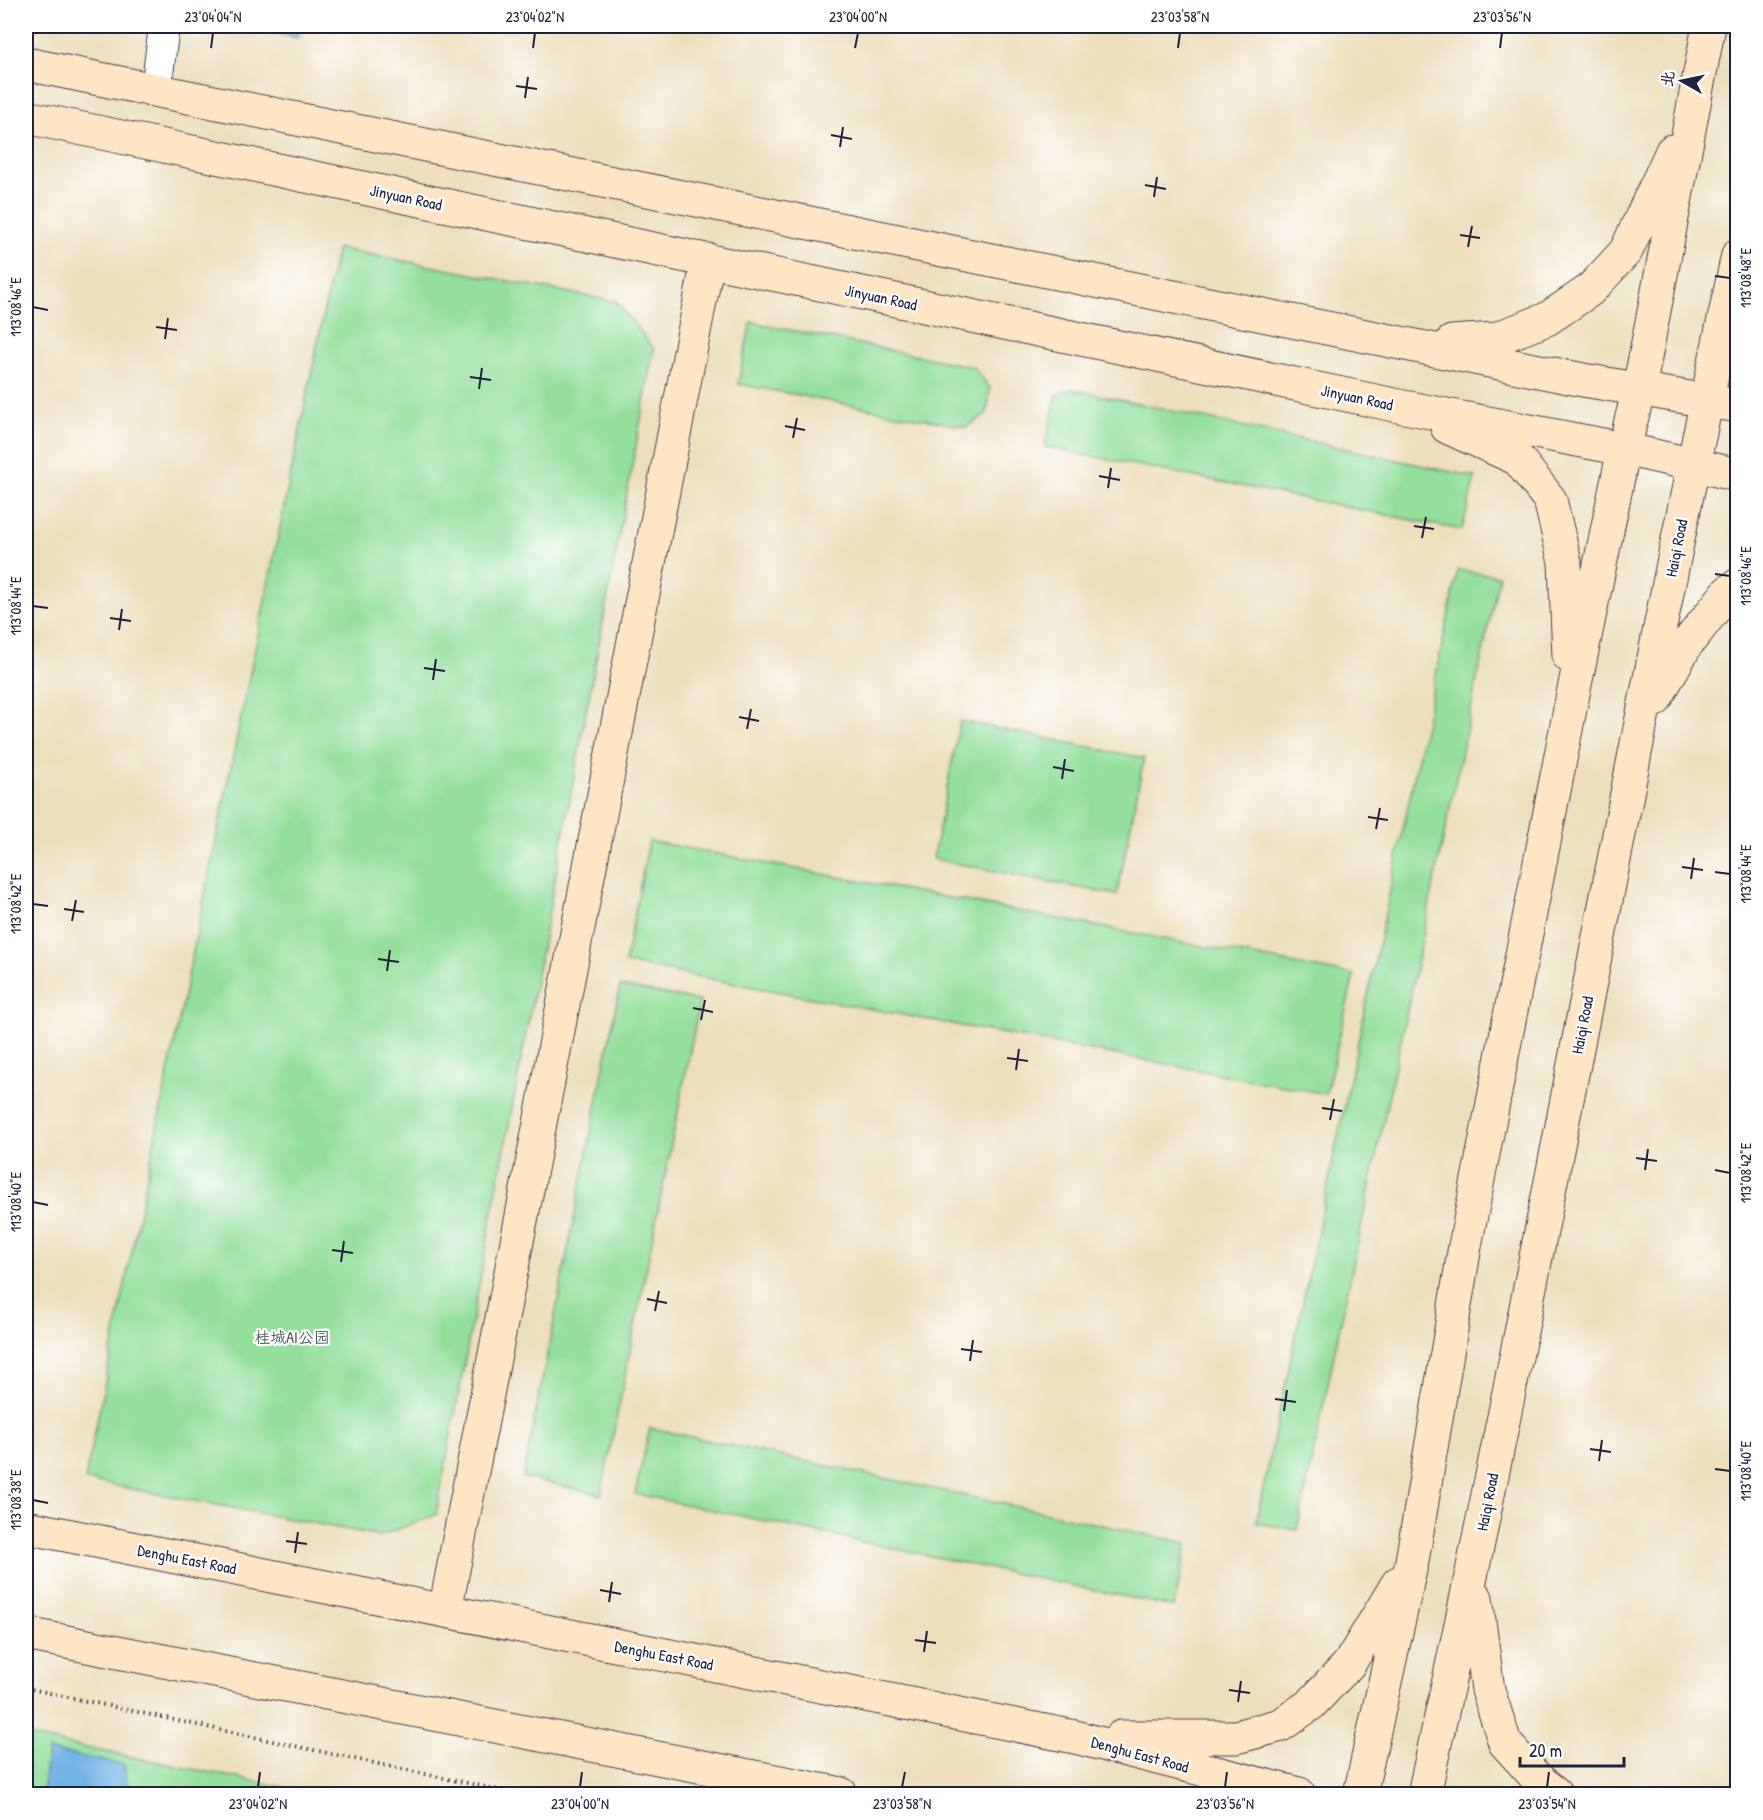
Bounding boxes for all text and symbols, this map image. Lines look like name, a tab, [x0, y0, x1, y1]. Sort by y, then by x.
text: 23°04'04"N	[185, 6, 241, 27]
text: 23°04'02"N	[506, 6, 564, 27]
text: 23°04'00"N	[829, 6, 887, 27]
text: 23°03'58"N	[1151, 6, 1209, 27]
text: 23°03'56"N	[1473, 6, 1531, 27]
north arrow	[1652, 51, 1712, 111]
text: 北	[1655, 69, 1679, 88]
street label: Jinyuan Road	[368, 179, 444, 215]
text: 113°08'48"E	[1735, 248, 1756, 308]
text: 113°08'46"E	[5, 277, 26, 337]
street label: Jinyuan Road	[843, 279, 919, 315]
street label: Jinyuan Road	[1319, 379, 1395, 415]
street label: Haiqi Road	[1660, 517, 1692, 579]
text: 113°08'46"E	[1735, 546, 1756, 606]
text: 113°08'44"E	[5, 576, 26, 636]
text: 113°08'44"E	[1735, 844, 1756, 904]
text: 113°08'42"E	[5, 873, 26, 934]
street label: Haiqi Road	[1566, 994, 1598, 1056]
text: 113°08'42"E	[1735, 1142, 1756, 1203]
text: 113°08'40"E	[5, 1171, 26, 1232]
park label: 桂城AI公园	[254, 1326, 330, 1348]
text: 113°08'40"E	[1735, 1440, 1756, 1501]
text: 113°08'38"E	[5, 1469, 26, 1531]
street label: Haiqi Road	[1471, 1471, 1503, 1533]
street label: Denghu East Road	[136, 1539, 238, 1579]
street label: Denghu East Road	[613, 1635, 715, 1675]
street label: Denghu East Road	[1089, 1730, 1191, 1778]
scale bar	[1520, 1730, 1624, 1768]
text: 20 m	[1529, 1738, 1562, 1763]
text: 23°04'02"N	[229, 1793, 287, 1814]
text: 23°04'00"N	[551, 1793, 609, 1814]
text: 23°03'58"N	[873, 1793, 931, 1814]
text: 23°03'56"N	[1196, 1793, 1254, 1814]
text: 23°03'54"N	[1518, 1793, 1576, 1814]

